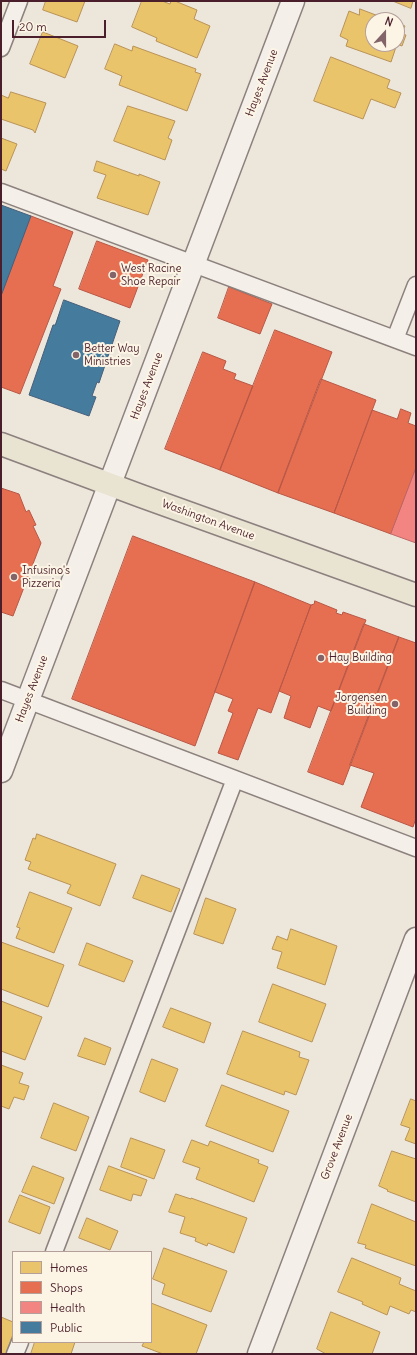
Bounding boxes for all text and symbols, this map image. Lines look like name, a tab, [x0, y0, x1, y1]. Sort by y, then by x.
scale bar	[14, 12, 108, 38]
north arrow	[365, 12, 405, 52]
text: N	[383, 14, 395, 30]
text: 20 m	[19, 19, 47, 34]
street label: Hayes Avenue	[243, 48, 281, 118]
place label: West Racine Shoe Repair	[121, 262, 181, 288]
marker: West Racine Shoe Repair	[108, 270, 118, 280]
place label: Better Way Ministries	[84, 342, 140, 368]
marker: Better Way Ministries	[71, 350, 81, 360]
street label: Hayes Avenue	[128, 351, 166, 421]
street label: Washington Avenue	[160, 497, 256, 543]
place label: Infusino's Pizzeria	[22, 564, 70, 590]
marker: Infusino's Pizzeria	[9, 572, 19, 582]
place label: Hay Building	[329, 651, 392, 665]
marker: Hay Building	[316, 653, 326, 663]
street label: Hayes Avenue	[13, 654, 51, 724]
place label: Jorgensen Building	[335, 691, 387, 717]
marker: Jorgensen Building	[390, 699, 400, 709]
street label: Grove Avenue	[318, 1112, 356, 1182]
legend	[12, 1251, 152, 1343]
text: Homes	[50, 1260, 88, 1275]
text: Shops	[50, 1280, 83, 1295]
text: Health	[50, 1300, 86, 1315]
text: Public	[50, 1320, 82, 1335]

